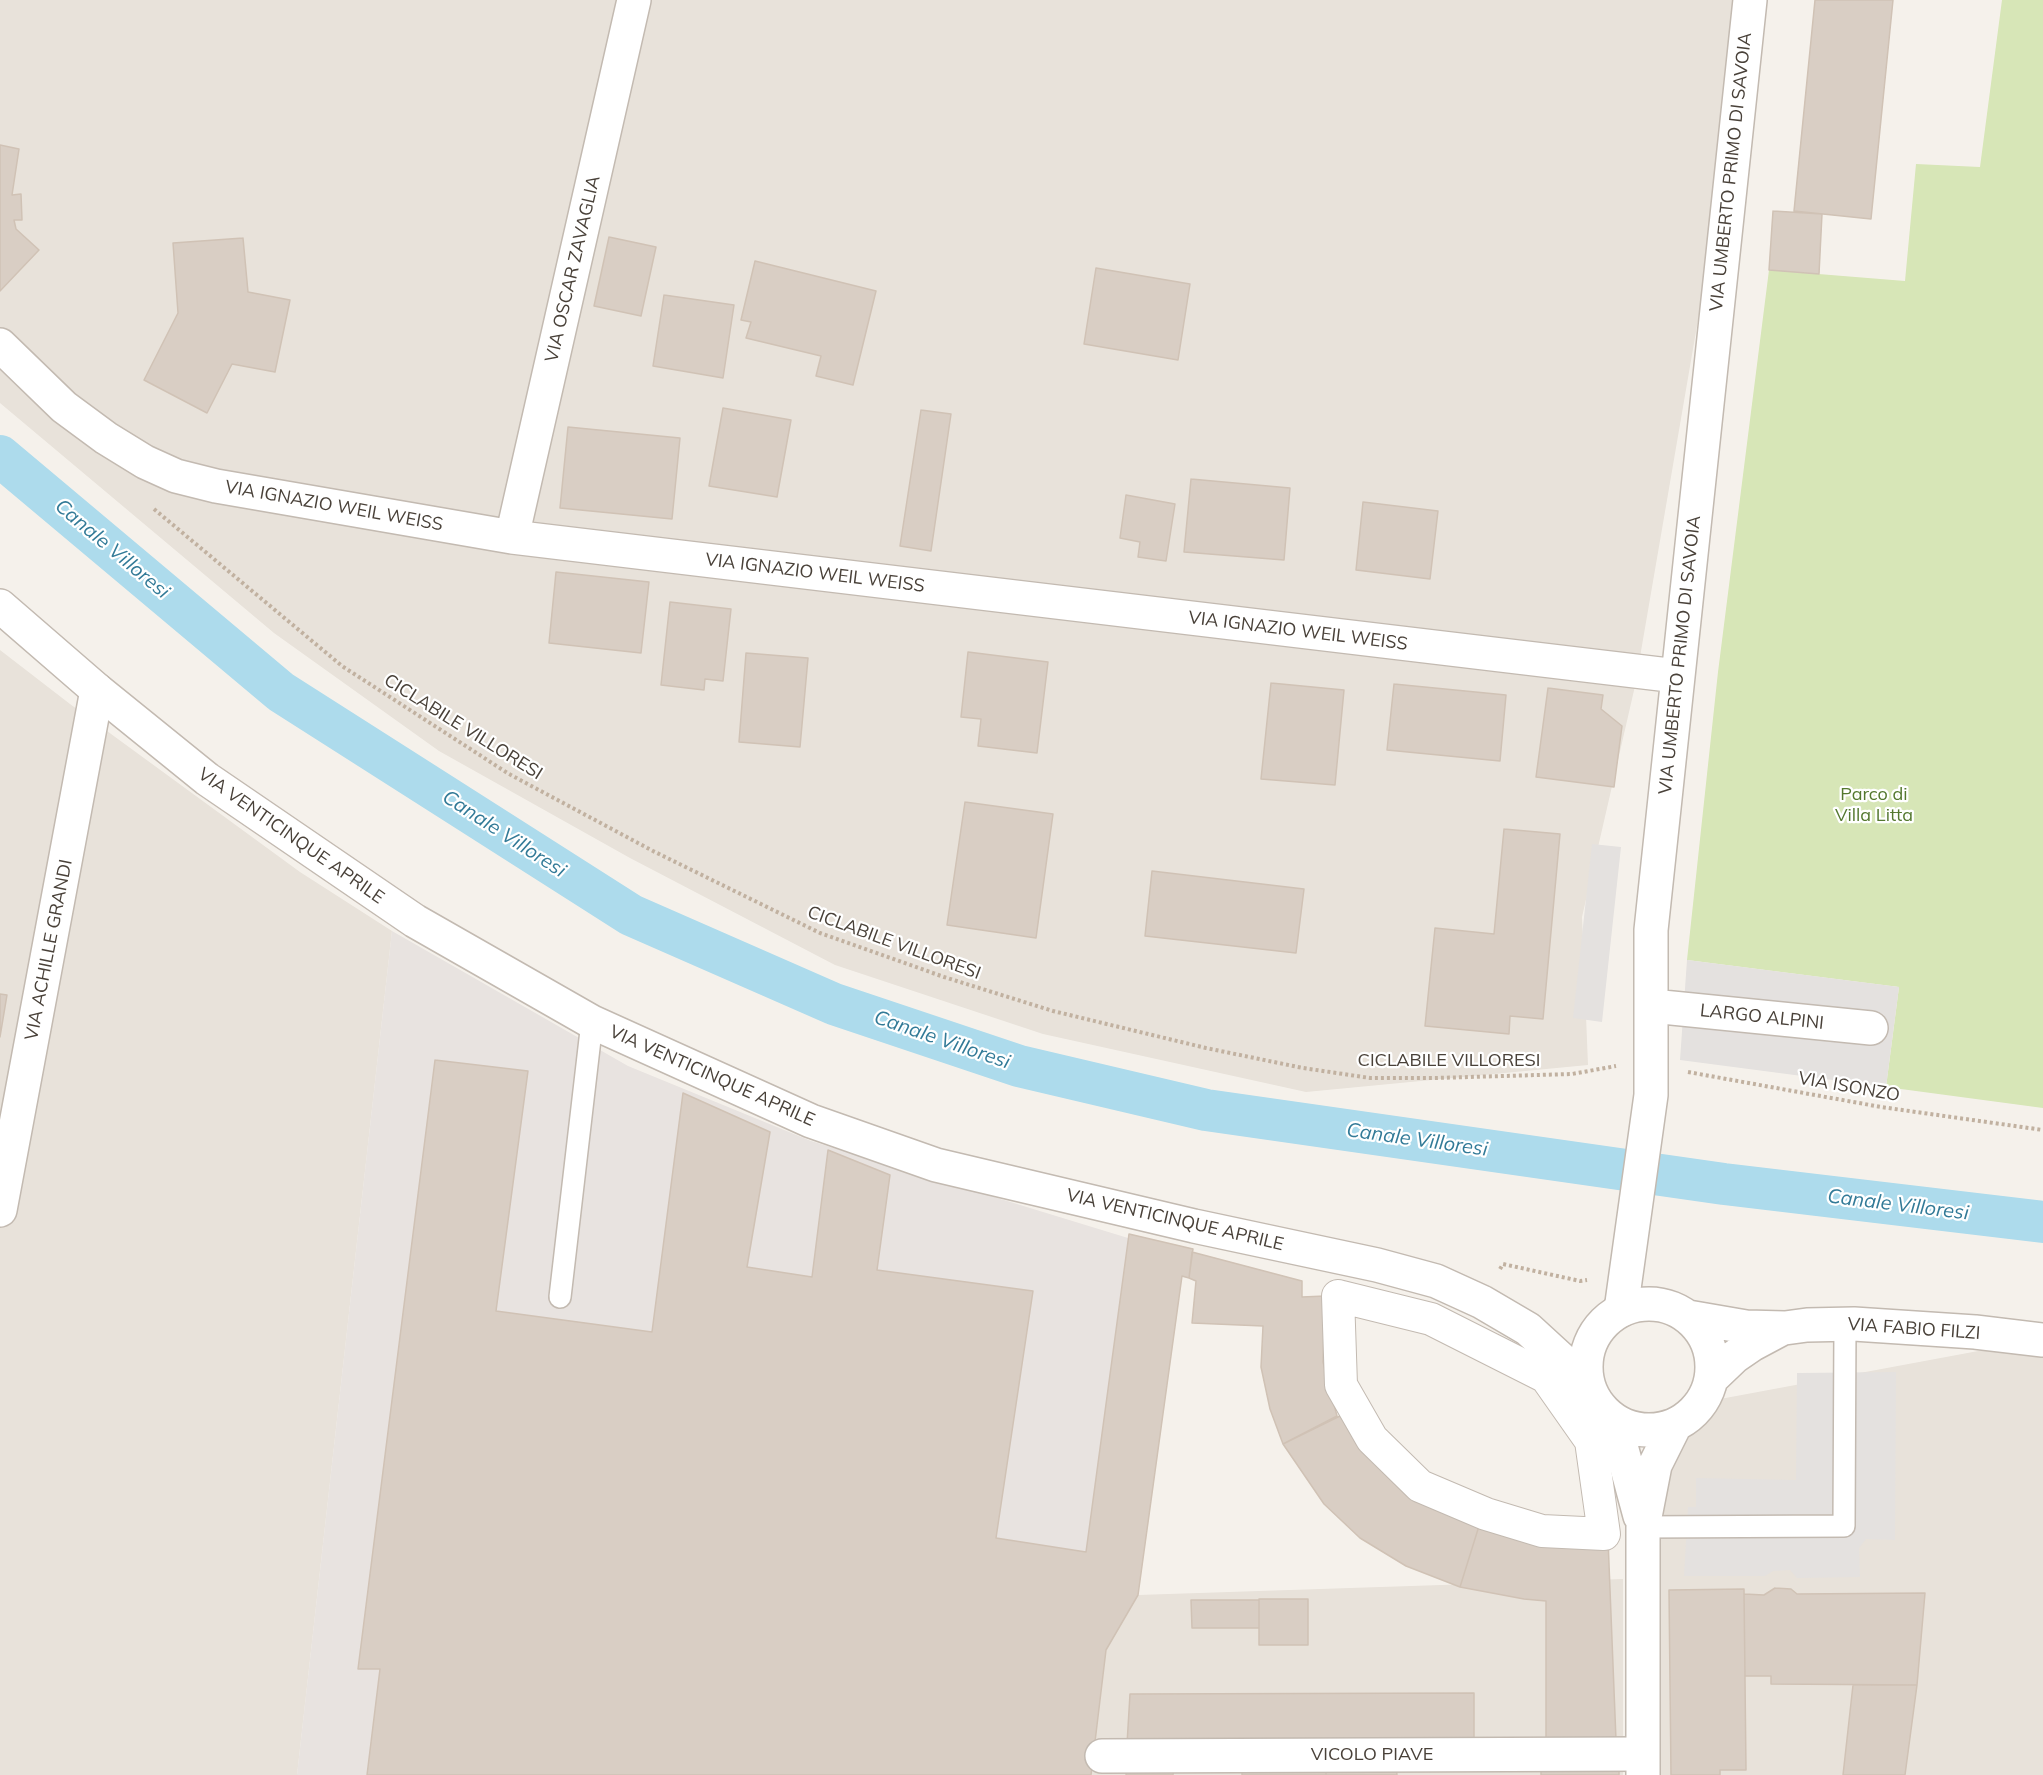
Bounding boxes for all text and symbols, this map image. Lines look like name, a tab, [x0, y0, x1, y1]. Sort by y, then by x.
street label: VIA UMBERTO PRIMO DI SAVOIA	[1706, 31, 1756, 313]
street label: VIA OSCAR ZAVAGLIA	[541, 174, 605, 364]
street label: VIA IGNAZIO WEIL WEISS	[223, 476, 445, 536]
water label: Canale Villoresi	[50, 494, 174, 604]
street label: VIA UMBERTO PRIMO DI SAVOIA	[1655, 514, 1705, 796]
street label: VIA IGNAZIO WEIL WEISS	[704, 549, 926, 597]
street label: VIA IGNAZIO WEIL WEISS	[1187, 607, 1409, 655]
street label: CICLABILE VILLORESI	[380, 669, 546, 785]
street label: VIA VENTICINQUE APRILE	[194, 763, 388, 909]
park label: Parco di Villa Litta	[1835, 784, 1913, 826]
water label: Canale Villoresi	[438, 785, 570, 883]
street label: VIA ACHILLE GRANDI	[21, 858, 77, 1042]
street label: CICLABILE VILLORESI	[804, 902, 984, 984]
street label: LARGO ALPINI	[1699, 1000, 1825, 1034]
water label: Canale Villoresi	[871, 1005, 1013, 1075]
street label: VIA VENTICINQUE APRILE	[606, 1021, 818, 1131]
street label: CICLABILE VILLORESI	[1358, 1050, 1540, 1072]
street label: VIA ISONZO	[1797, 1067, 1901, 1107]
water label: Canale Villoresi	[1345, 1118, 1489, 1162]
street label: VIA VENTICINQUE APRILE	[1064, 1184, 1286, 1256]
water label: Canale Villoresi	[1826, 1184, 1970, 1226]
street label: VIA FABIO FILZI	[1847, 1314, 1981, 1344]
street label: VICOLO PIAVE	[1311, 1744, 1433, 1766]

